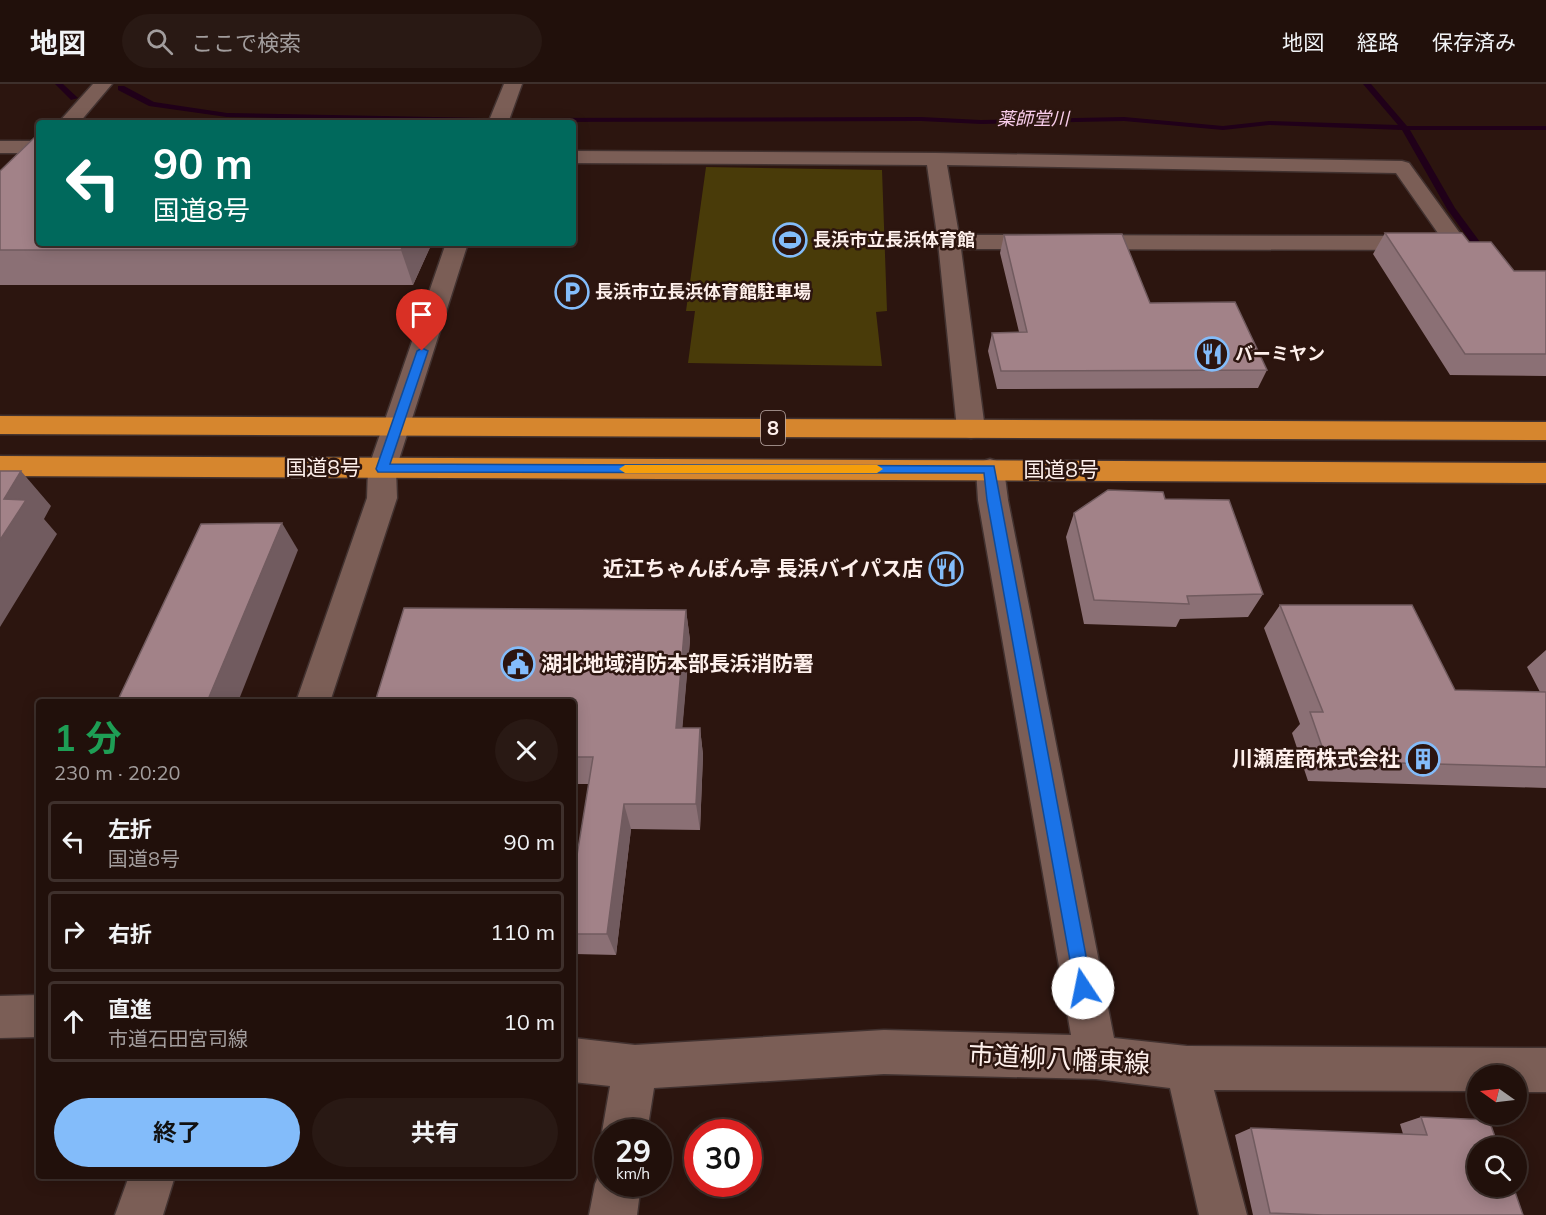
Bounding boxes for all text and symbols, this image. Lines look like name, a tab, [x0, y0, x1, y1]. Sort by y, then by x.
search box	[122, 14, 542, 68]
text: 地図	[30, 25, 86, 60]
icon: search	[143, 25, 176, 58]
text: ここで検索	[191, 29, 301, 57]
text: 地図	[1282, 29, 1324, 55]
text: 経路	[1357, 29, 1399, 55]
text: 保存済み	[1432, 29, 1516, 55]
water label: 薬師堂川	[997, 107, 1071, 130]
text: 90 m	[153, 137, 253, 190]
icon: left	[54, 144, 132, 222]
text: 国道8号	[153, 193, 250, 227]
sports icon: 長浜市立長浜体育館	[772, 222, 808, 258]
place label: 長浜市立長浜体育館	[813, 228, 975, 251]
parking icon: 長浜市立長浜体育館駐車場	[554, 274, 590, 310]
place label: 長浜市立長浜体育館駐車場	[595, 280, 811, 303]
pin	[396, 289, 447, 351]
icon: arrive	[405, 298, 438, 331]
restaurant icon: バーミヤン	[1194, 336, 1230, 372]
place label: バーミヤン	[1235, 342, 1325, 365]
road number: 8	[761, 411, 785, 445]
street label: 国道8号	[285, 454, 361, 480]
street label: 国道8号	[1023, 456, 1099, 482]
restaurant icon: 近江ちゃんぽん亭 長浜バイパス店	[928, 551, 964, 587]
place label: 近江ちゃんぽん亭 長浜バイパス店	[603, 555, 923, 581]
public building icon: 湖北地域消防本部長浜消防署	[500, 646, 536, 682]
place label: 湖北地域消防本部長浜消防署	[541, 650, 814, 676]
text: 1 分	[54, 715, 121, 760]
button: close	[495, 719, 558, 782]
building icon: 川瀬産商株式会社	[1405, 741, 1441, 777]
place label: 川瀬産商株式会社	[1232, 745, 1400, 771]
text: 230 m · 20:20	[54, 760, 180, 785]
text: 左折	[108, 815, 152, 843]
icon: left	[57, 825, 90, 858]
text: 90 m	[504, 828, 555, 856]
text: 国道8号	[108, 846, 180, 871]
icon: right	[57, 915, 90, 948]
text: 110 m	[490, 918, 555, 946]
text: 右折	[108, 920, 152, 948]
position arrow	[1051, 956, 1115, 1020]
text: 直進	[108, 995, 152, 1023]
icon: ahead	[57, 1005, 90, 1038]
text: 10 m	[504, 1008, 555, 1036]
text: 市道石田宮司線	[108, 1026, 248, 1051]
street label: 市道柳八幡東線	[967, 1037, 1151, 1080]
north arrow	[1467, 1065, 1527, 1125]
map controls	[1467, 1065, 1527, 1197]
button: 終了	[54, 1098, 300, 1167]
button: 共有	[312, 1098, 558, 1167]
speed limit sign: 30	[684, 1119, 762, 1197]
text: 29	[615, 1132, 651, 1170]
button: search	[1467, 1137, 1527, 1197]
text: km/h	[616, 1164, 650, 1183]

